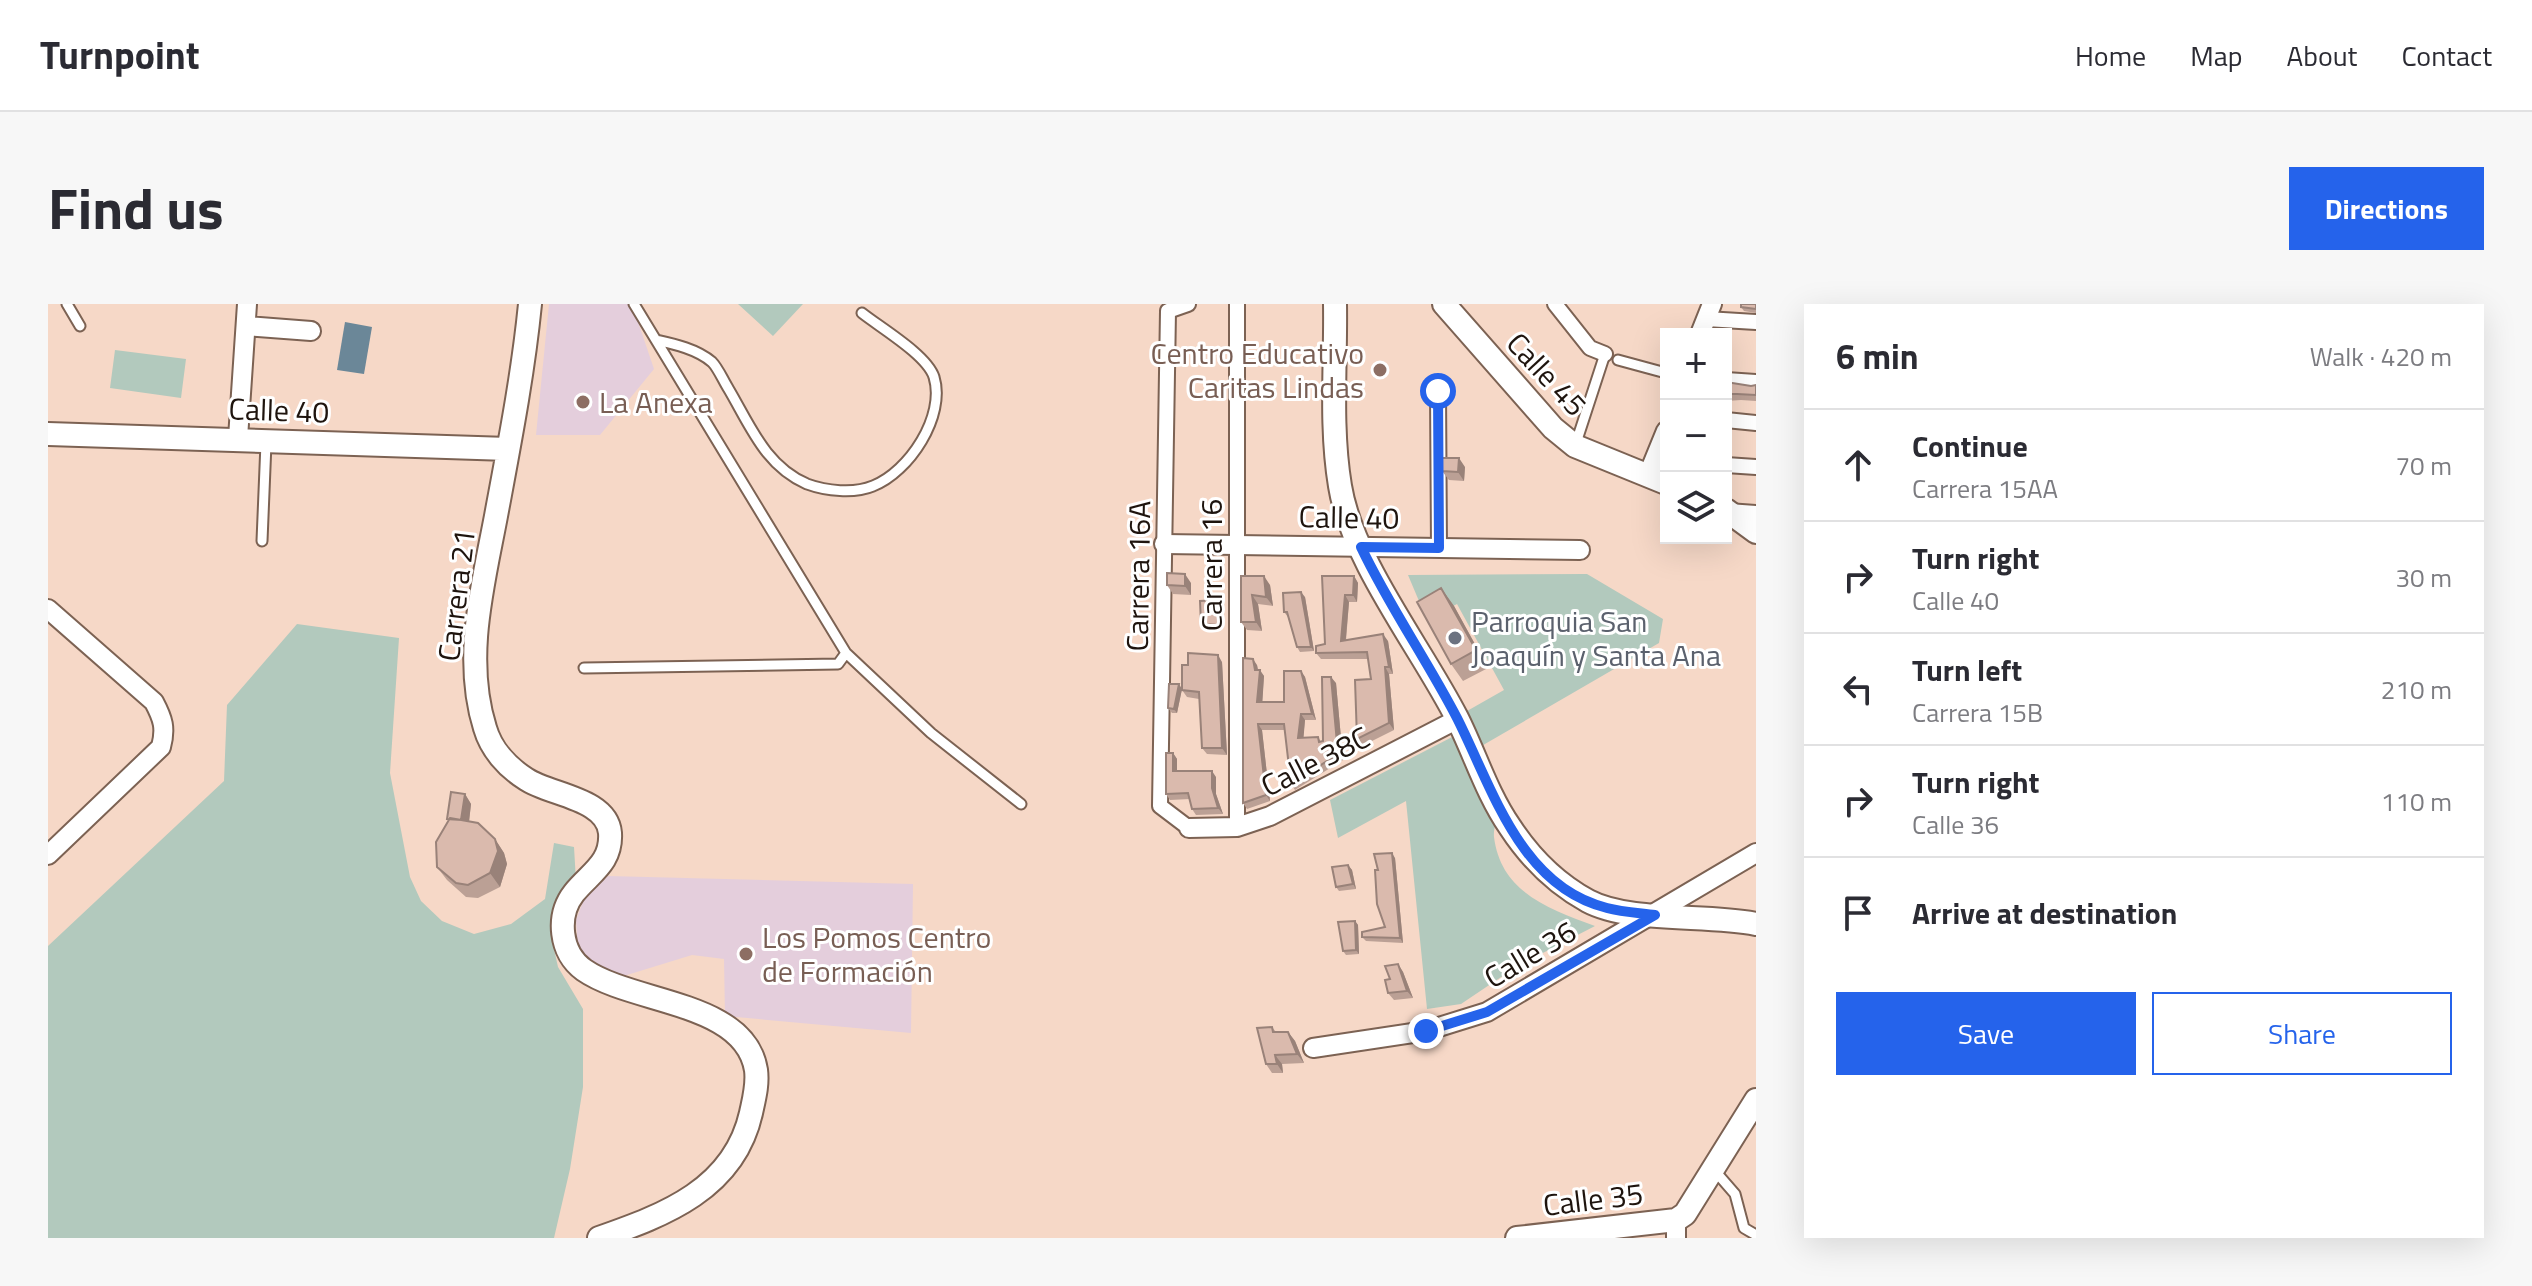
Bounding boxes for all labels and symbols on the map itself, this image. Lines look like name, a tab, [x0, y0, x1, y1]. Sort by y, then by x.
street label: Calle 45	[1496, 322, 1598, 426]
place label: Centro Educativo Caritas Lindas	[1150, 330, 1364, 410]
marker: Centro Educativo Caritas Lindas	[1371, 361, 1389, 379]
route start	[1420, 373, 1456, 409]
place label: La Anexa	[599, 379, 713, 425]
street label: Calle 40	[228, 385, 330, 435]
marker: La Anexa	[574, 393, 592, 411]
street label: Calle 40	[1298, 493, 1400, 541]
street label: Carrera 16	[1188, 499, 1234, 631]
street label: Carrera 16A	[1114, 500, 1162, 652]
street label: Carrera 21	[425, 526, 487, 664]
place label: Parroquia San Joaquín y Santa Ana	[1471, 598, 1721, 678]
marker: Parroquia San Joaquín y Santa Ana	[1446, 629, 1464, 647]
street label: Calle 38C	[1252, 714, 1378, 808]
street label: Calle 36	[1475, 908, 1585, 1000]
place label: Los Pomos Centro de Formación	[762, 914, 991, 994]
marker: Los Pomos Centro de Formación	[737, 945, 755, 963]
route end	[1408, 1013, 1444, 1049]
street label: Calle 35	[1540, 1170, 1646, 1228]

